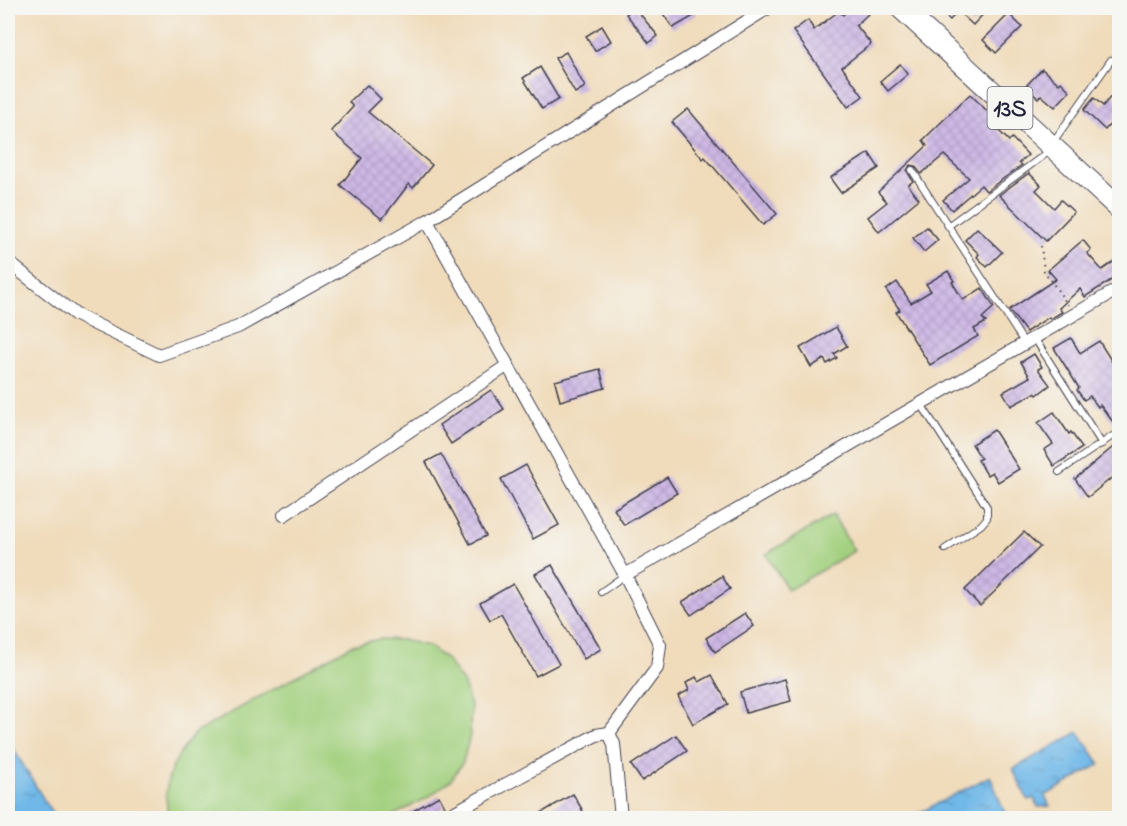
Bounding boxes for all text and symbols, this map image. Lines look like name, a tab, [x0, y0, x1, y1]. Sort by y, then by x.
road number: 13S	[988, 87, 1032, 129]

